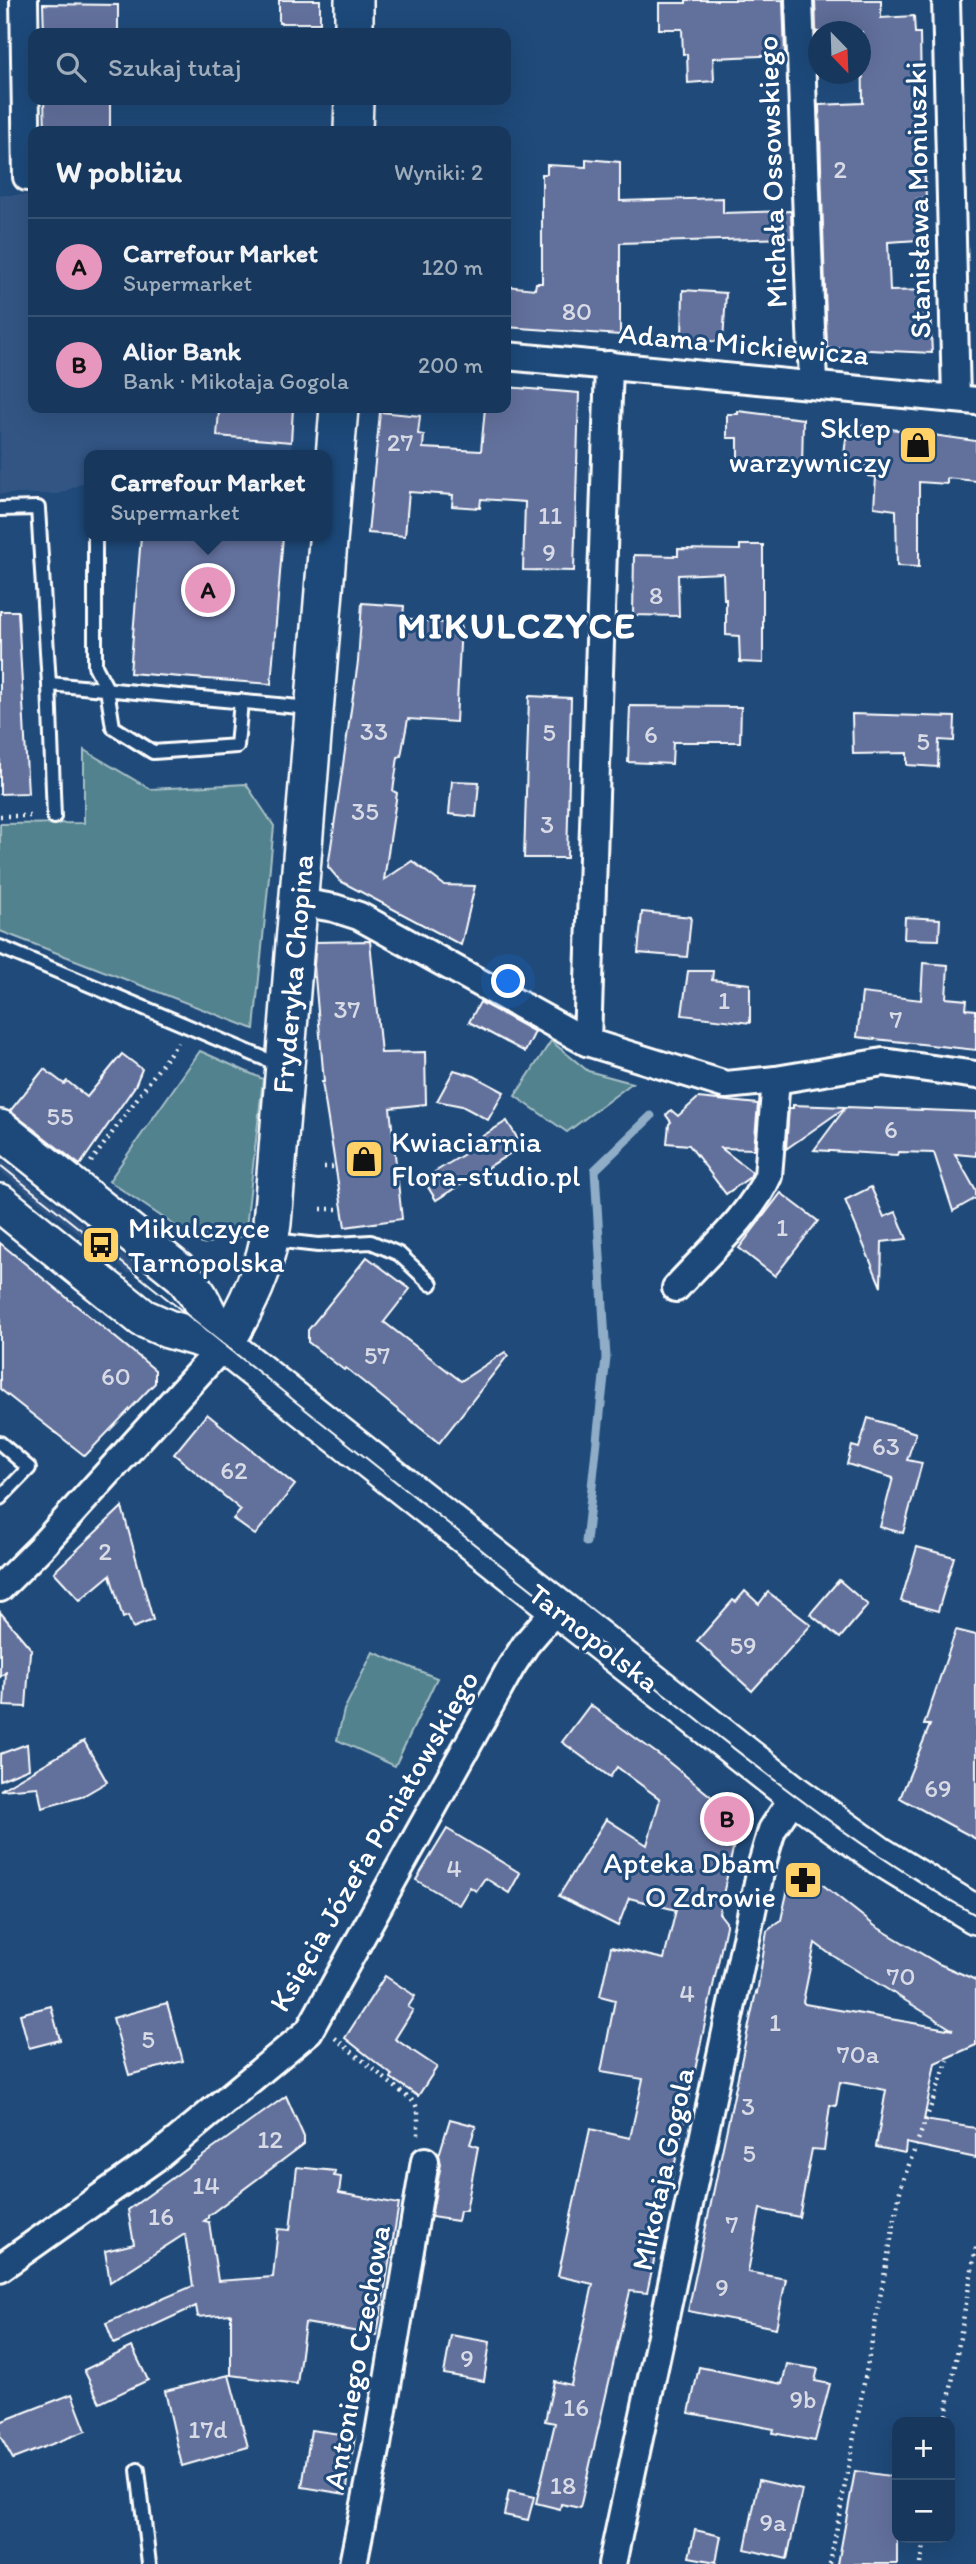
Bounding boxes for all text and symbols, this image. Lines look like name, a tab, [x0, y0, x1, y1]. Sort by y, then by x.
north arrow	[808, 21, 871, 84]
search box	[28, 28, 511, 105]
street label: Michała Ossowskiego	[748, 35, 795, 309]
icon: search	[52, 48, 90, 86]
text: Szukaj tutaj	[108, 51, 241, 83]
street label: Stanisława Moniuszki	[897, 61, 938, 339]
text: W pobliżu	[56, 153, 182, 190]
house number: 2	[833, 153, 847, 185]
text: Wyniki: 2	[394, 158, 483, 186]
text: Carrefour Market	[123, 237, 318, 269]
text: A	[72, 253, 86, 281]
text: 120 m	[422, 253, 483, 281]
text: Supermarket	[123, 269, 252, 297]
house number: 80	[562, 295, 592, 327]
street label: Adama Mickiewicza	[617, 314, 871, 373]
text: Alior Bank	[123, 335, 241, 367]
text: B	[72, 351, 86, 379]
text: 200 m	[418, 351, 483, 379]
text: Bank · Mikołaja Gogola	[123, 367, 349, 395]
place label: Sklep warzywniczy	[729, 409, 891, 480]
shop icon: Sklep warzywniczy	[897, 424, 939, 466]
house number: 27	[387, 426, 413, 458]
popup	[84, 450, 332, 541]
text: Carrefour Market	[110, 466, 306, 498]
text: Supermarket	[110, 498, 240, 526]
house number: 11	[538, 499, 562, 531]
house number: 9	[542, 536, 556, 568]
pin: A	[185, 564, 231, 616]
house number: 8	[649, 579, 663, 611]
district label: MIKULCZYCE	[397, 603, 637, 647]
house number: 33	[360, 715, 388, 747]
house number: 5	[542, 716, 556, 748]
house number: 6	[644, 718, 658, 750]
house number: 5	[916, 725, 930, 757]
house number: 35	[351, 795, 379, 827]
house number: 3	[540, 808, 554, 840]
street label: Fryderyka Chopina	[264, 853, 321, 1095]
your location	[491, 964, 525, 998]
house number: 1	[718, 984, 730, 1016]
house number: 37	[333, 993, 361, 1025]
house number: 7	[890, 1003, 903, 1035]
house number: 55	[46, 1100, 74, 1132]
house number: 6	[884, 1113, 898, 1145]
place label: Kwiaciarnia Flora-studio.pl	[391, 1123, 581, 1194]
shop icon: Kwiaciarnia Flora-studio.pl	[343, 1138, 385, 1180]
place label: Mikulczyce Tarnopolska	[128, 1209, 285, 1280]
house number: 1	[776, 1211, 788, 1243]
bus stop icon: Mikulczyce Tarnopolska	[80, 1224, 122, 1266]
house number: 57	[364, 1339, 390, 1371]
house number: 60	[101, 1360, 131, 1392]
house number: 63	[872, 1430, 900, 1462]
house number: 62	[220, 1454, 248, 1486]
house number: 2	[98, 1535, 112, 1567]
street label: Tarnopolska	[521, 1575, 668, 1701]
house number: 59	[729, 1629, 757, 1661]
street label: Księcia Józefa Poniatowskiego	[261, 1664, 487, 2018]
house number: 69	[924, 1772, 952, 1804]
pin: B	[704, 1793, 750, 1845]
place label: Apteka Dbam O Zdrowie	[603, 1844, 776, 1915]
house number: 4	[446, 1852, 462, 1884]
pharmacy icon: Apteka Dbam O Zdrowie	[782, 1859, 824, 1901]
house number: 70	[887, 1960, 915, 1992]
house number: 4	[679, 1977, 695, 2009]
house number: 1	[769, 2006, 781, 2038]
house number: 5	[141, 2023, 155, 2055]
house number: 70a	[837, 2038, 880, 2070]
street label: Mikołaja Gogola	[623, 2064, 702, 2274]
house number: 3	[741, 2090, 755, 2122]
house number: 12	[257, 2123, 283, 2155]
house number: 5	[742, 2137, 756, 2169]
house number: 14	[192, 2169, 220, 2201]
house number: 16	[148, 2200, 174, 2232]
house number: 7	[726, 2208, 739, 2240]
street label: Antoniego Czechowa	[315, 2221, 398, 2492]
house number: 9	[715, 2271, 729, 2303]
house number: 9	[460, 2342, 474, 2374]
house number: 9b	[789, 2383, 817, 2415]
house number: 16	[563, 2391, 589, 2423]
house number: 17d	[188, 2413, 228, 2445]
map controls	[892, 2417, 955, 2543]
button: +	[892, 2417, 955, 2480]
house number: 18	[550, 2469, 576, 2501]
button: −	[892, 2480, 955, 2543]
house number: 9a	[759, 2506, 787, 2538]

